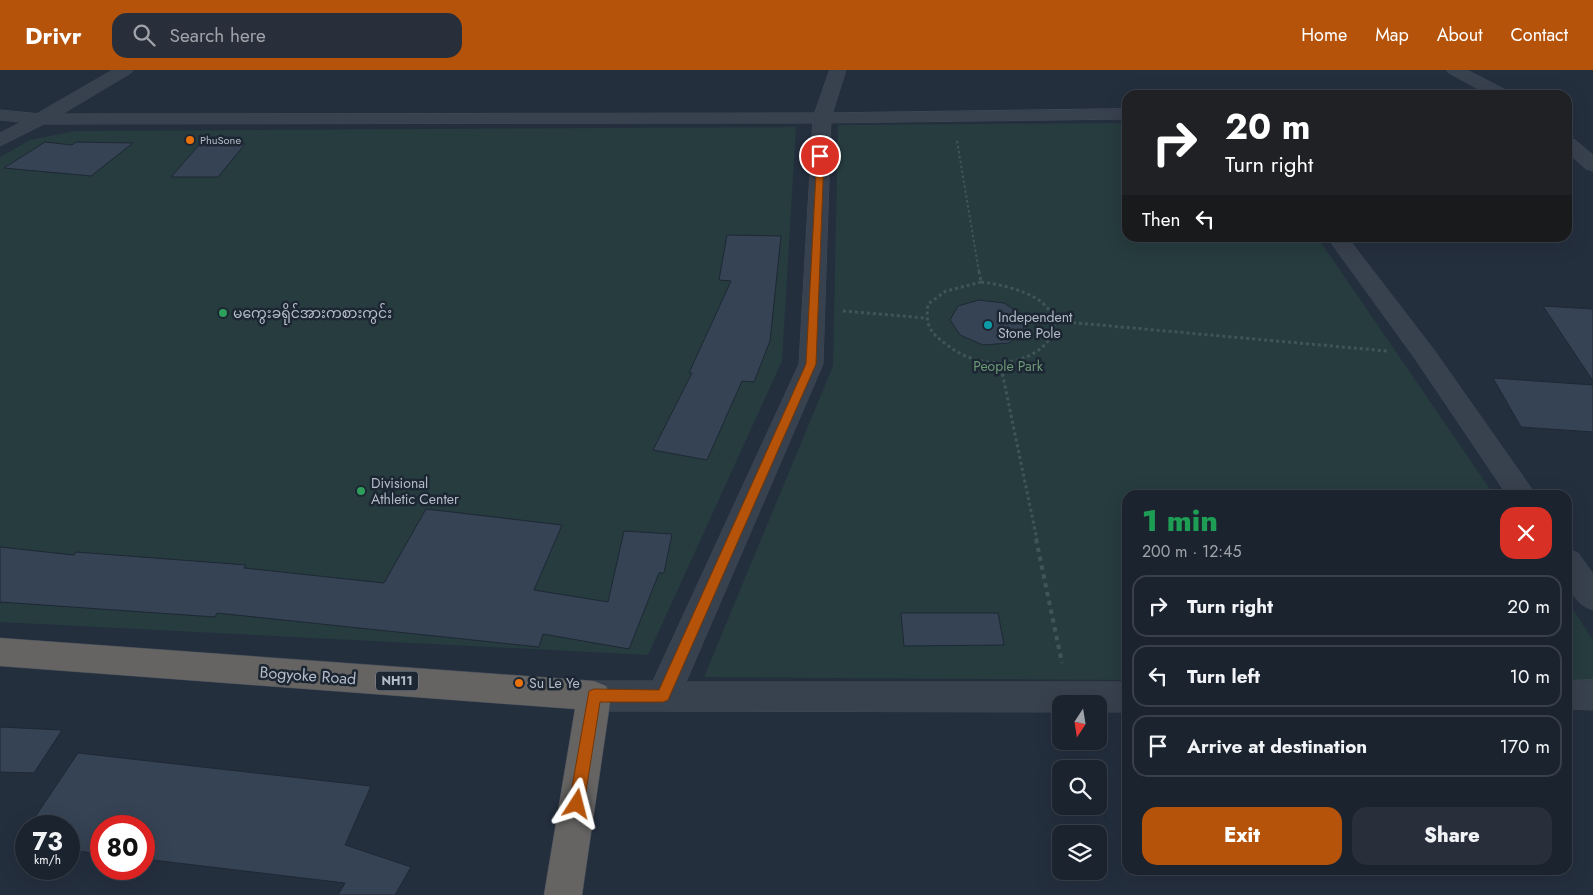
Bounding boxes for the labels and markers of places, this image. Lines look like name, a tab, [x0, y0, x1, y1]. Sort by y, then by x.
place label: PhuSone	[200, 132, 241, 148]
marker: PhuSone	[184, 134, 196, 146]
pin	[799, 135, 841, 177]
place label: မကွေးခရိုင်အားကစားကွင်း	[233, 303, 392, 325]
marker: မကွေးခရိုင်အားကစားကွင်း	[217, 307, 229, 319]
place label: Independent Stone Pole	[998, 307, 1073, 343]
marker: Independent Stone Pole	[982, 319, 994, 331]
place label: Divisional Athletic Center	[371, 473, 459, 509]
marker: Divisional Athletic Center	[355, 485, 367, 497]
place label: Su Le Ye	[529, 673, 580, 693]
marker: Su Le Ye	[513, 677, 525, 689]

